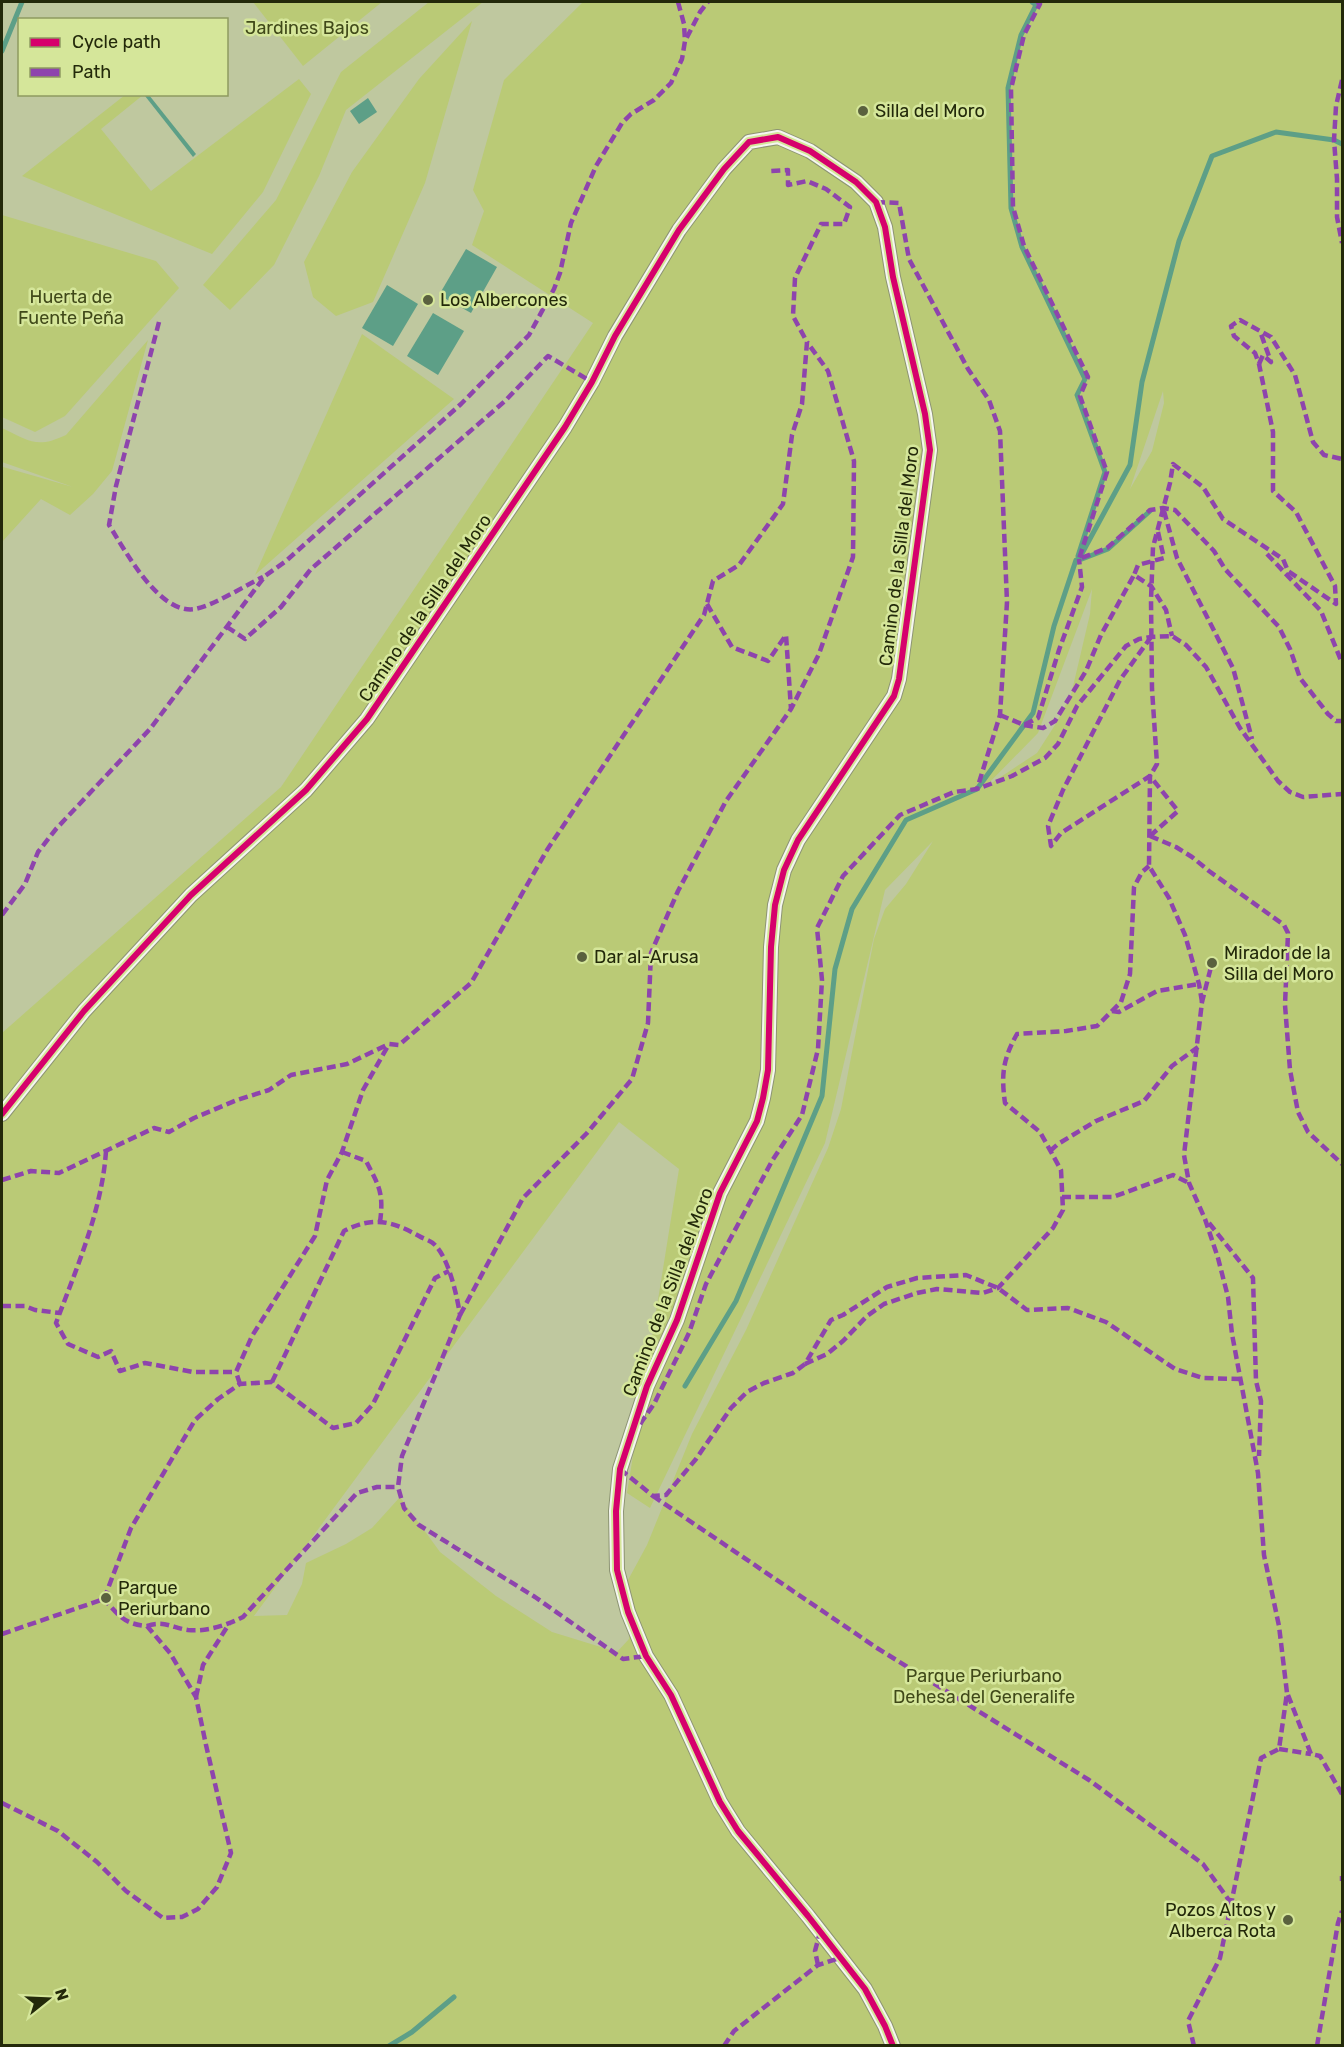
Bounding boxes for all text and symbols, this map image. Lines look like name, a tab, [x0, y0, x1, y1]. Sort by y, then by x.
park label: Jardines Bajos	[245, 17, 369, 39]
legend	[18, 18, 228, 96]
text: Cycle path	[72, 31, 161, 53]
text: Path	[72, 61, 111, 83]
place label: Silla del Moro	[875, 100, 985, 122]
marker: Silla del Moro	[856, 104, 870, 118]
park label: Huerta de Fuente Peña	[18, 286, 124, 329]
place label: Los Albercones	[440, 289, 568, 311]
marker: Los Albercones	[421, 293, 435, 307]
street label: Camino de la Silla del Moro	[875, 445, 923, 667]
street label: Camino de la Silla del Moro	[354, 510, 496, 706]
place label: Mirador de la Silla del Moro	[1224, 942, 1334, 985]
place label: Dar al-Arusa	[594, 946, 699, 968]
marker: Dar al-Arusa	[575, 950, 589, 964]
marker: Mirador de la Silla del Moro	[1205, 956, 1219, 970]
street label: Camino de la Silla del Moro	[618, 1185, 718, 1399]
place label: Parque Periurbano	[118, 1577, 210, 1620]
marker: Parque Periurbano	[99, 1591, 113, 1605]
park label: Parque Periurbano Dehesa del Generalife	[893, 1665, 1075, 1708]
place label: Pozos Altos y Alberca Rota	[1165, 1899, 1276, 1942]
marker: Pozos Altos y Alberca Rota	[1281, 1913, 1295, 1927]
north arrow	[18, 1969, 78, 2029]
text: N	[51, 1986, 73, 2003]

